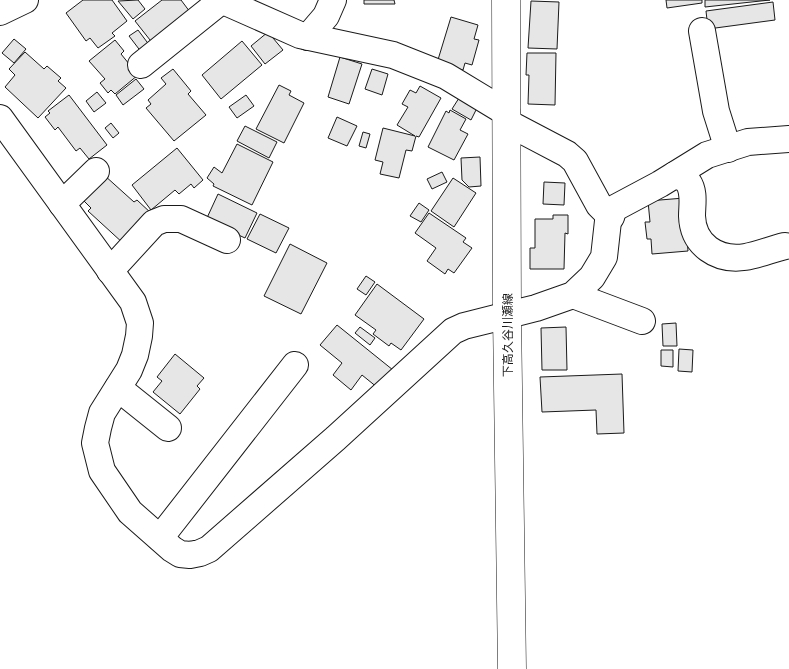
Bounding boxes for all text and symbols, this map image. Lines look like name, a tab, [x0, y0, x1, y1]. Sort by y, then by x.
street label: 下高久谷川瀬線	[501, 293, 515, 377]

